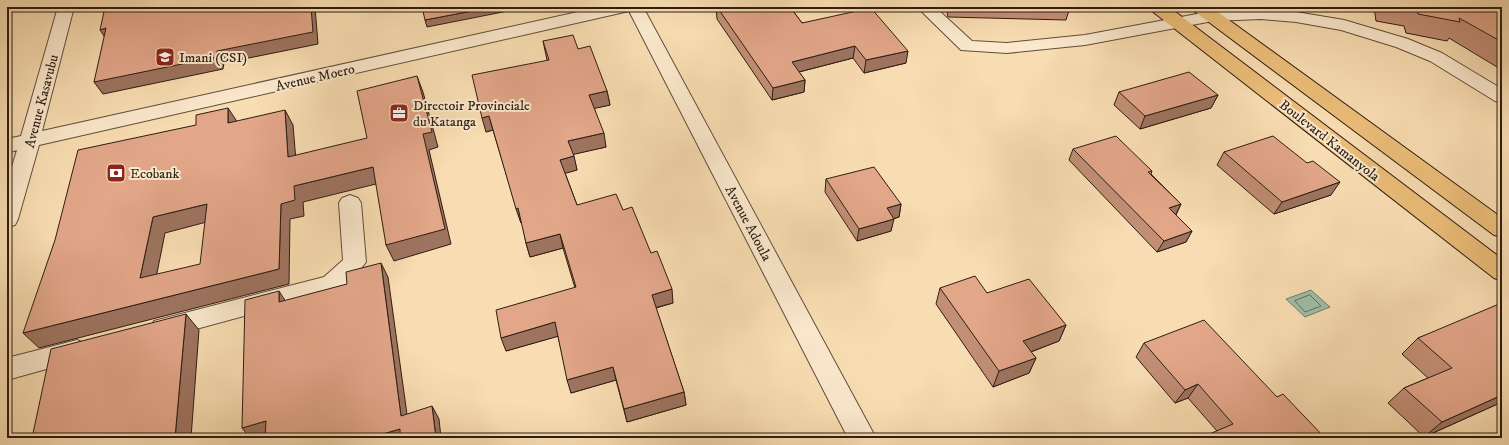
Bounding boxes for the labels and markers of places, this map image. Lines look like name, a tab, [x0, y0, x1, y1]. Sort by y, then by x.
school or university icon: Imani (CSI)	[154, 46, 176, 68]
place label: Imani (CSI)	[179, 49, 247, 67]
place label: Directoir Provinciale du Katanga	[413, 97, 530, 131]
office icon: Directoir Provinciale du Katanga	[388, 102, 410, 124]
bank icon: Ecobank	[105, 162, 127, 184]
place label: Ecobank	[130, 165, 180, 183]

